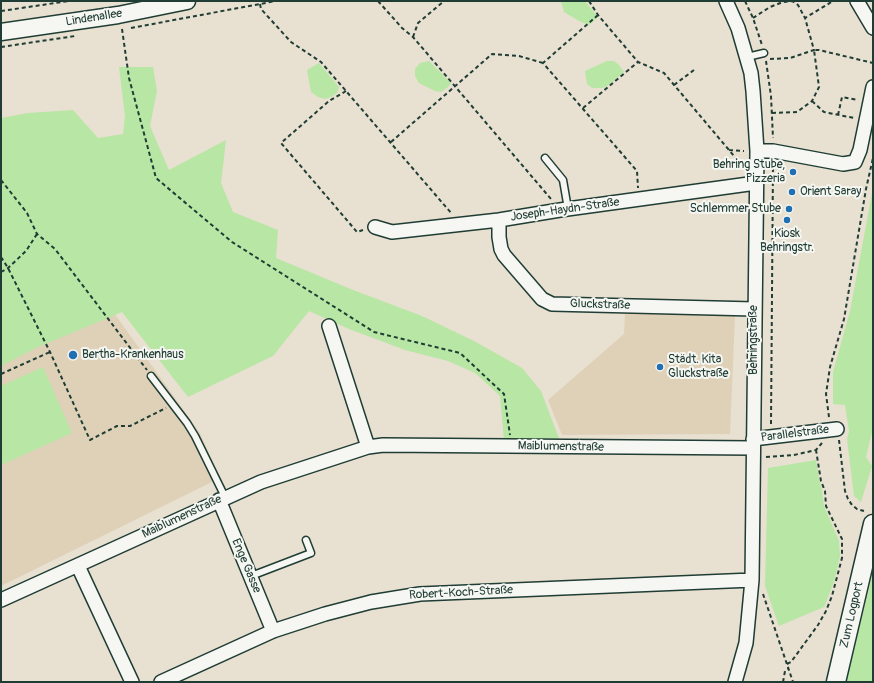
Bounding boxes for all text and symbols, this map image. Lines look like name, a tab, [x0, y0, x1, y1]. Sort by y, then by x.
street label: Lindenallee	[65, 6, 123, 30]
place label: Behring Stube, Pizzeria	[713, 158, 785, 186]
marker: Behring Stube, Pizzeria	[788, 167, 798, 177]
place label: Orient Saray	[800, 185, 861, 199]
marker: Orient Saray	[787, 187, 797, 197]
street label: Joseph-Haydn-Straße	[509, 195, 621, 225]
place label: Schlemmer Stube	[690, 202, 781, 216]
marker: Schlemmer Stube	[784, 204, 794, 214]
marker: Kiosk Behringstr.	[782, 215, 792, 225]
place label: Kiosk Behringstr.	[760, 227, 814, 255]
street label: Gluckstraße	[570, 297, 630, 313]
street label: Behringstraße	[747, 305, 761, 375]
place label: Bertha-Krankenhaus	[82, 348, 184, 362]
marker: Bertha-Krankenhaus	[67, 349, 79, 361]
place label: Städt. Kita Gluckstraße	[668, 353, 728, 381]
marker: Städt. Kita Gluckstraße	[655, 362, 665, 372]
street label: Parallelstraße	[760, 423, 830, 445]
street label: Maiblumenstraße	[518, 439, 604, 455]
street label: Maiblumenstraße	[140, 492, 224, 542]
street label: Enge Gasse	[228, 537, 264, 595]
street label: Zum Logport	[837, 580, 867, 650]
street label: Robert-Koch-Straße	[409, 583, 513, 603]

